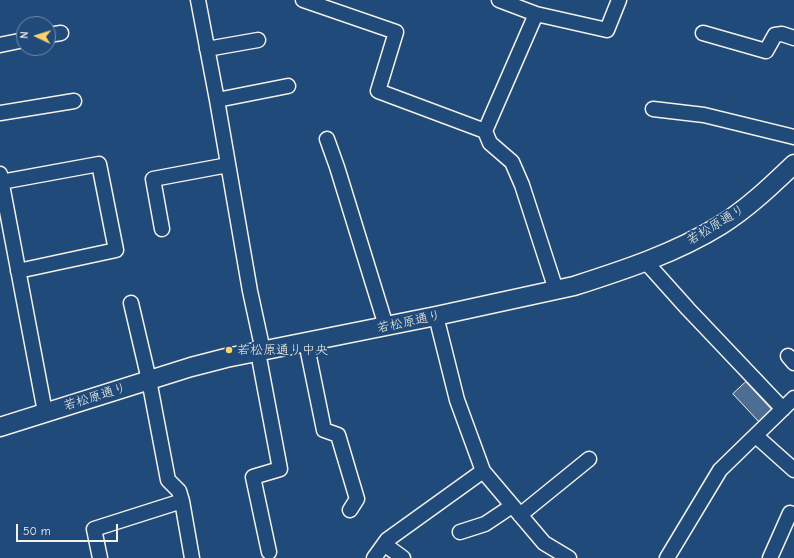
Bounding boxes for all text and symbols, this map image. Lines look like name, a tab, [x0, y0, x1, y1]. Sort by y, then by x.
north arrow	[16, 16, 56, 56]
text: N	[18, 31, 31, 39]
street label: 若松原通り	[684, 202, 748, 248]
street label: 若松原通り	[376, 308, 442, 336]
place label: 若松原通り中央	[237, 342, 328, 358]
marker: 若松原通り中央	[224, 345, 234, 355]
street label: 若松原通り	[62, 380, 128, 414]
scale bar	[18, 516, 120, 542]
text: 50 m	[23, 524, 51, 538]

